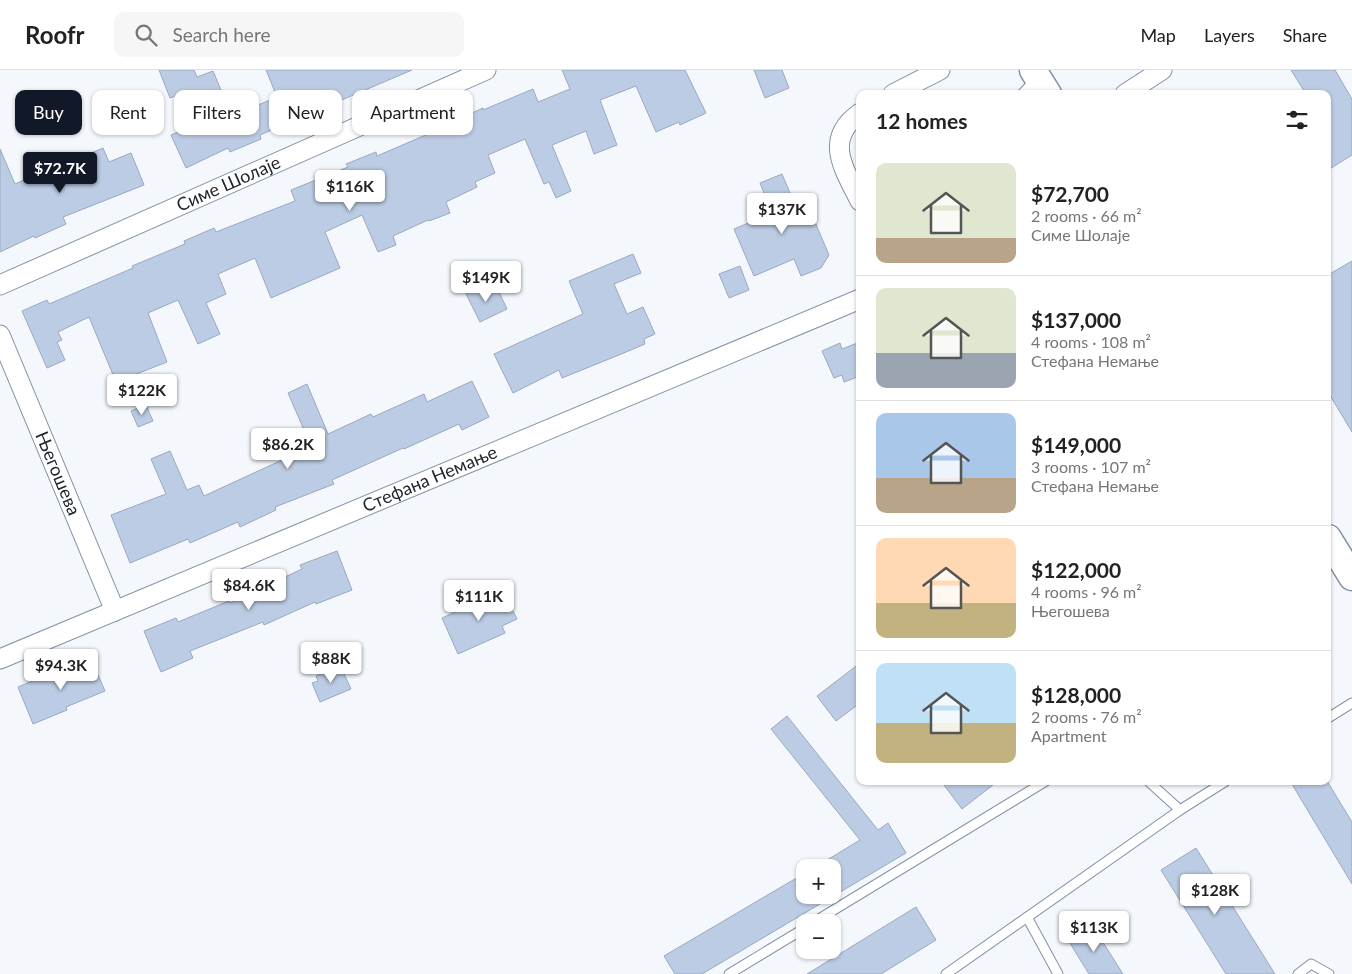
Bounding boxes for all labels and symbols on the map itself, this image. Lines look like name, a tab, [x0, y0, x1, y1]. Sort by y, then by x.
street label: Симе Шолаје	[173, 150, 284, 216]
pin: $72.7K	[19, 152, 101, 194]
pin: $116K	[315, 170, 385, 212]
pin: $137K	[747, 192, 817, 235]
pin: $149K	[451, 260, 521, 303]
pin: $122K	[107, 374, 177, 416]
street label: Његошева	[31, 428, 86, 518]
pin: $86.2K	[247, 428, 329, 470]
street label: Стефана Немање	[359, 440, 500, 516]
pin: $84.6K	[208, 568, 290, 611]
pin: $111K	[444, 580, 514, 622]
pin: $88K	[301, 642, 361, 684]
pin: $94.3K	[20, 648, 102, 691]
pin: $128K	[1180, 874, 1250, 916]
pin: $113K	[1059, 910, 1129, 953]

